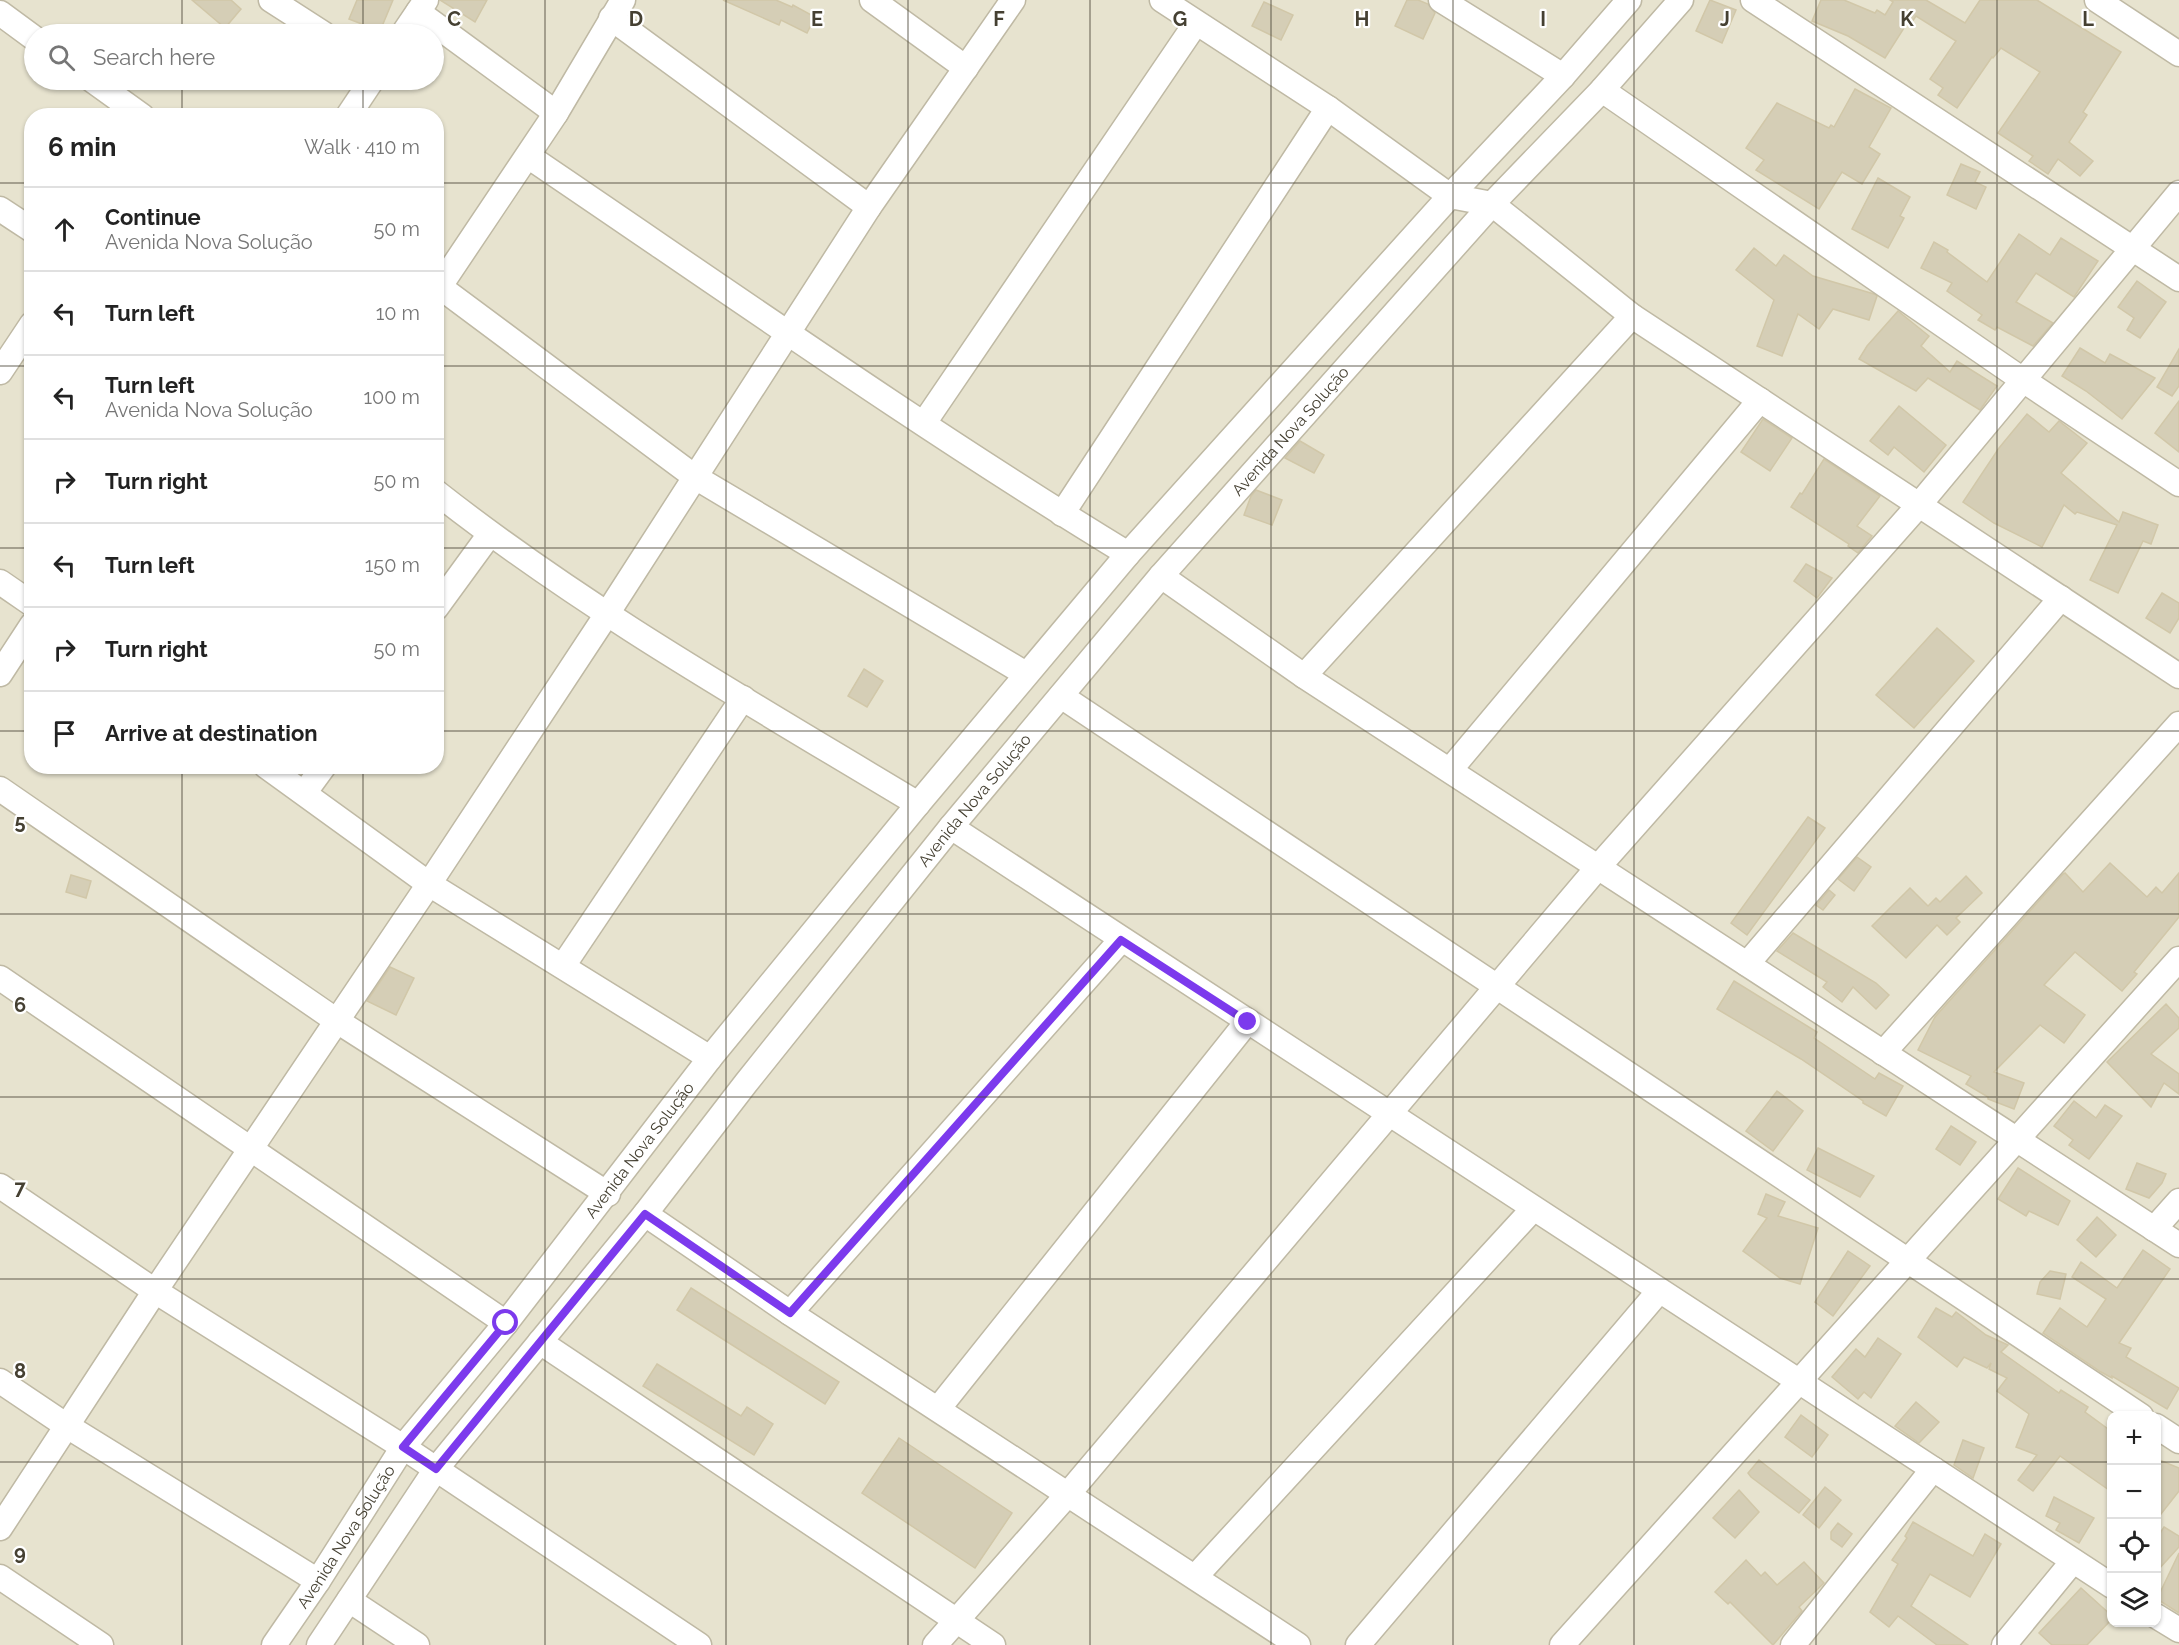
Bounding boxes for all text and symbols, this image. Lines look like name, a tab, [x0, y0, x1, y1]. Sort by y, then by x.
text: C	[447, 7, 461, 31]
text: D	[629, 7, 643, 31]
text: E	[811, 7, 823, 31]
text: F	[993, 7, 1005, 31]
text: G	[1173, 7, 1187, 31]
text: H	[1355, 7, 1369, 31]
text: I	[1540, 7, 1546, 31]
text: J	[1720, 7, 1730, 31]
text: K	[1900, 7, 1914, 31]
text: L	[2082, 7, 2094, 31]
search box	[24, 24, 444, 90]
icon: search	[45, 41, 78, 74]
text: Search here	[93, 44, 215, 70]
text: 6 min	[48, 132, 117, 162]
text: Walk · 410 m	[304, 135, 420, 159]
text: Continue	[105, 204, 201, 230]
icon: ahead	[48, 213, 81, 246]
text: 50 m	[373, 217, 420, 241]
text: Avenida Nova Solução	[105, 230, 313, 254]
icon: left	[48, 297, 81, 330]
text: Turn left	[105, 300, 195, 326]
text: 10 m	[376, 301, 420, 325]
street label: Avenida Nova Solução	[1228, 362, 1353, 499]
text: Turn left	[105, 372, 195, 398]
icon: left	[48, 381, 81, 414]
text: 100 m	[363, 385, 420, 409]
text: Avenida Nova Solução	[105, 398, 313, 422]
icon: right	[48, 465, 81, 498]
text: Turn right	[105, 468, 208, 494]
text: 50 m	[373, 469, 420, 493]
icon: left	[48, 549, 81, 582]
text: Turn left	[105, 552, 195, 578]
text: 150 m	[365, 553, 420, 577]
icon: right	[48, 633, 81, 666]
text: Turn right	[105, 636, 208, 662]
text: 50 m	[373, 637, 420, 661]
icon: arrive	[48, 717, 81, 750]
text: Arrive at destination	[105, 720, 318, 746]
street label: Avenida Nova Solução	[914, 730, 1034, 870]
text: 5	[14, 810, 26, 834]
text: 6	[14, 993, 26, 1017]
route end	[1234, 1008, 1260, 1034]
street label: Avenida Nova Solução	[581, 1078, 698, 1222]
text: 7	[14, 1176, 26, 1200]
route start	[492, 1309, 518, 1335]
text: 8	[14, 1359, 26, 1383]
map controls	[2107, 1411, 2161, 1627]
button: +	[2107, 1411, 2161, 1465]
street label: Avenida Nova Solução	[293, 1461, 399, 1612]
button: −	[2107, 1465, 2161, 1519]
button: locate	[2107, 1519, 2161, 1573]
text: 9	[14, 1541, 26, 1565]
button: layers	[2107, 1573, 2161, 1627]

